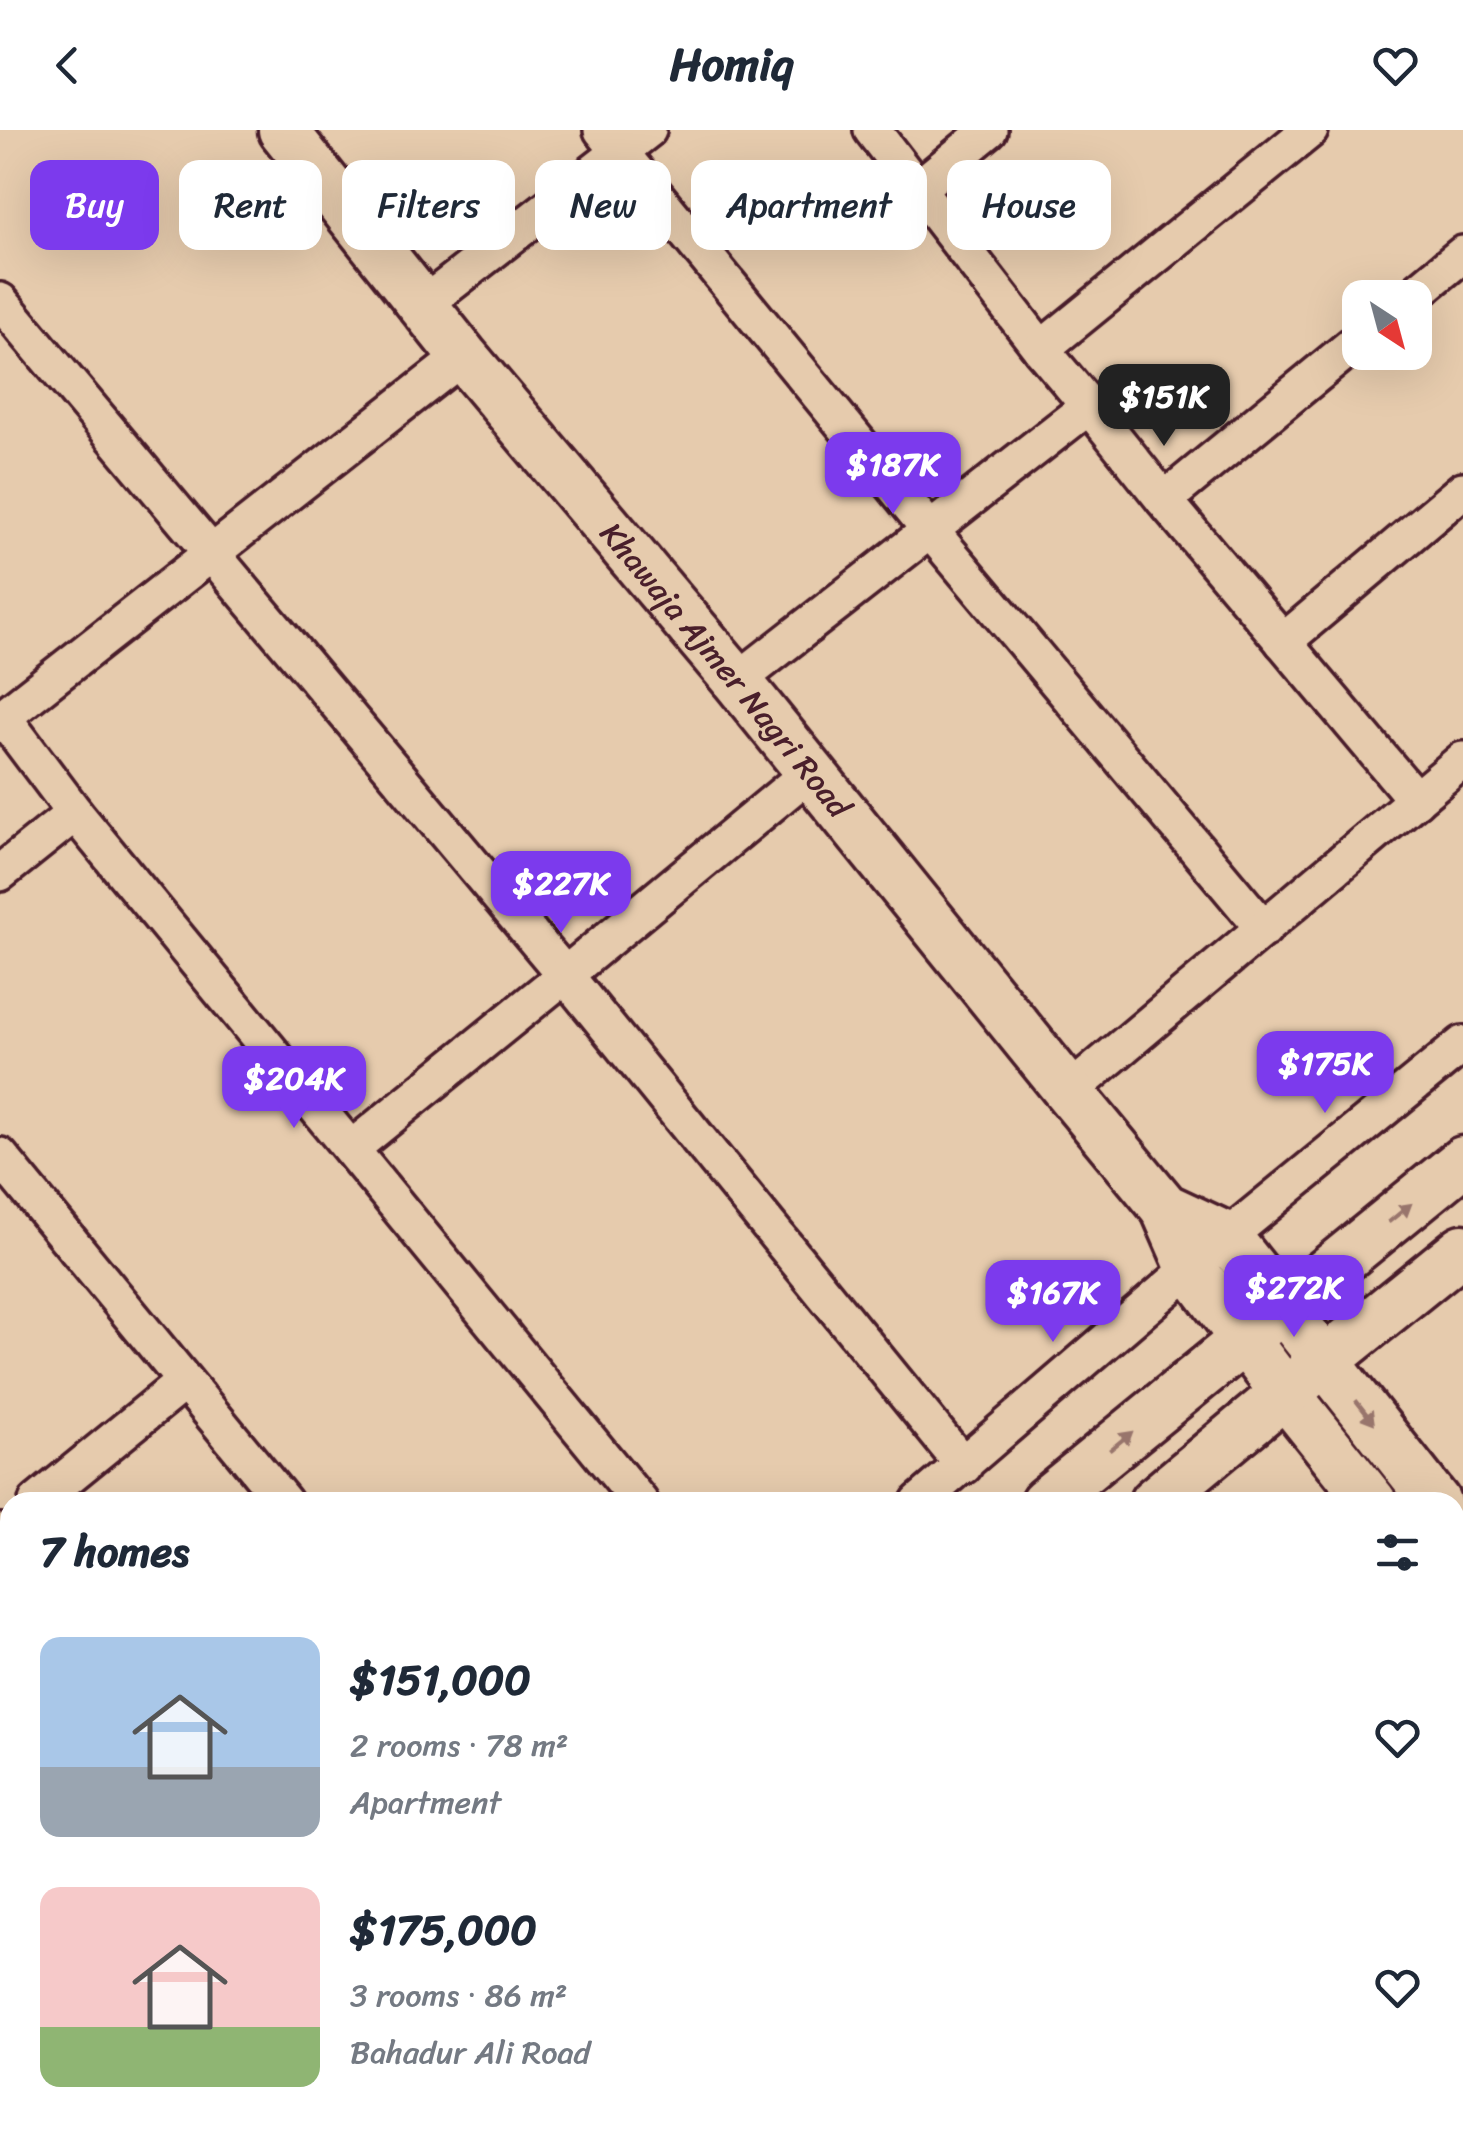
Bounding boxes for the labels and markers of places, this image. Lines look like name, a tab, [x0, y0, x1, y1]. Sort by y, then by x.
pin: $151K	[1094, 364, 1234, 449]
pin: $187K	[823, 432, 963, 517]
pin: $227K	[491, 851, 631, 936]
pin: $175K	[1255, 1031, 1395, 1116]
pin: $204K	[224, 1046, 364, 1131]
pin: $272K	[1224, 1255, 1364, 1340]
pin: $167K	[983, 1260, 1123, 1345]

